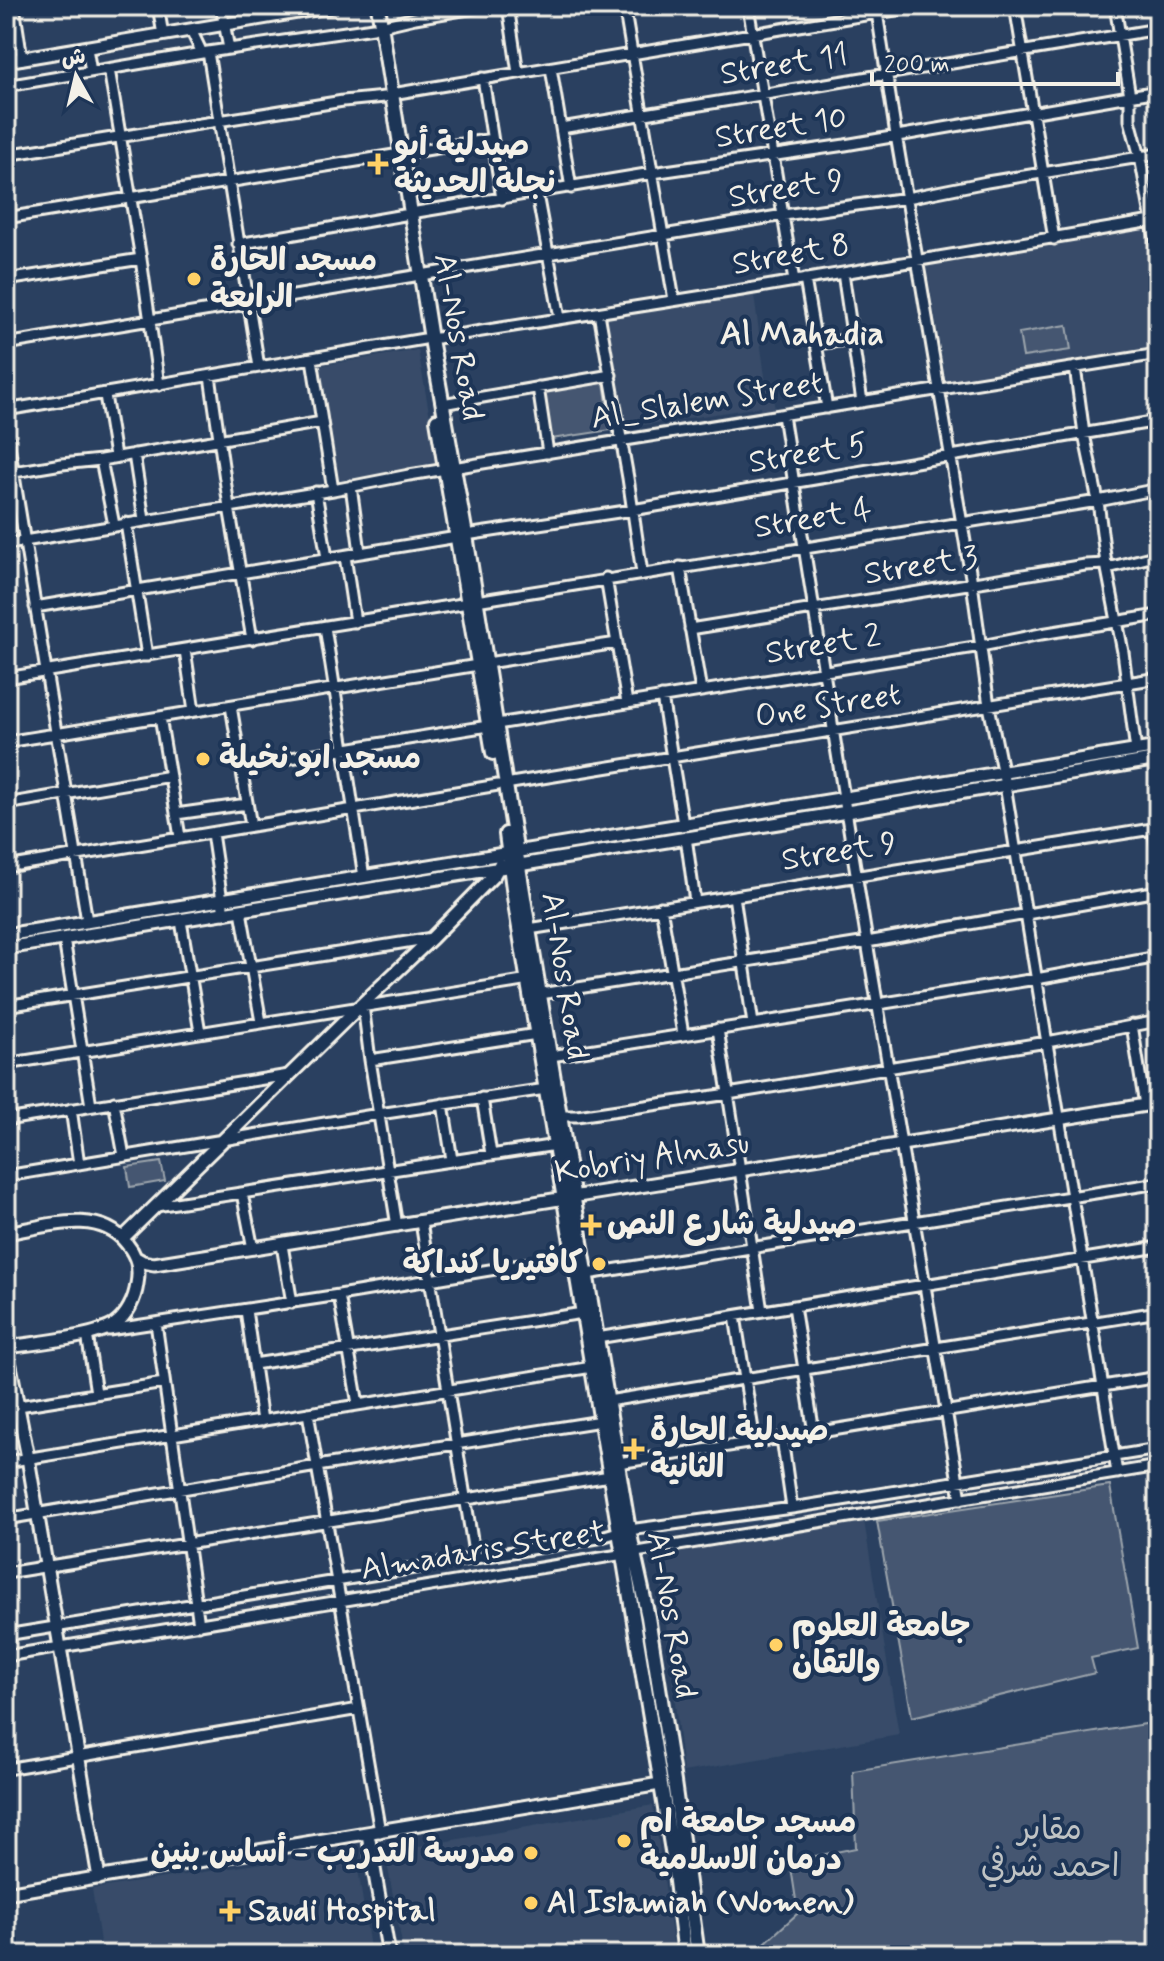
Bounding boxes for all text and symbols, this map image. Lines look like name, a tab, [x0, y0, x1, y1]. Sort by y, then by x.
street label: Street 11	[717, 34, 851, 96]
north arrow	[36, 36, 116, 116]
scale bar	[872, 36, 1118, 86]
text: ش	[60, 43, 87, 74]
text: 200 m	[884, 50, 950, 81]
street label: Street 10	[712, 97, 850, 159]
place label: صيدلية أبو نجلة الحديثة	[392, 125, 555, 204]
marker: صيدلية أبو نجلة الحديثة	[369, 155, 387, 173]
street label: Street 9	[725, 159, 847, 219]
street label: Street 8	[729, 224, 853, 286]
place label: مسجد الحارة الرابعة	[210, 240, 377, 319]
street label: Al-Nos Road	[423, 250, 493, 424]
marker: مسجد الحارة الرابعة	[185, 270, 203, 288]
district label: Al Mahadia	[720, 312, 884, 357]
street label: Al_Slalem Street	[588, 362, 826, 440]
street label: Street 5	[746, 424, 870, 484]
street label: Street 4	[751, 489, 875, 549]
street label: Street 3	[861, 536, 981, 596]
street label: Street 2	[762, 615, 884, 675]
street label: One Street	[752, 674, 904, 738]
place label: مسجد ابو نخيلة	[219, 738, 421, 780]
marker: مسجد ابو نخيلة	[194, 750, 212, 768]
street label: Street 9	[778, 822, 900, 882]
street label: Al-Nos Road	[530, 889, 598, 1063]
street label: Kobriy Alnasu	[552, 1122, 752, 1194]
place label: صيدلية شارع النص	[607, 1204, 857, 1246]
marker: صيدلية شارع النص	[582, 1216, 600, 1234]
place label: كافتيريا كنداكة	[402, 1243, 583, 1285]
marker: كافتيريا كنداكة	[590, 1255, 608, 1273]
place label: صيدلية الحارة الثانية	[650, 1410, 829, 1489]
marker: صيدلية الحارة الثانية	[625, 1440, 643, 1458]
street label: Almadaris Street	[358, 1511, 608, 1591]
street label: Al-Nos Road	[636, 1528, 706, 1702]
place label: جامعة العلوم والتقان	[792, 1606, 970, 1685]
marker: جامعة العلوم والتقان	[767, 1636, 785, 1654]
place label: مسجد جامعة ام درمان الاسلامية	[640, 1802, 856, 1881]
park label: مقابر احمد شرفي	[981, 1809, 1119, 1888]
place label: مدرسة التدريب - أساس بنين	[151, 1832, 515, 1874]
marker: مسجد جامعة ام درمان الاسلامية	[615, 1832, 633, 1850]
marker: مدرسة التدريب - أساس بنين	[522, 1844, 540, 1862]
place label: Al Islamiah (Women)	[547, 1882, 854, 1924]
place label: Saudi Hospital	[248, 1890, 436, 1932]
marker: Al Islamiah (Women)	[522, 1894, 540, 1912]
marker: Saudi Hospital	[219, 1900, 241, 1922]

